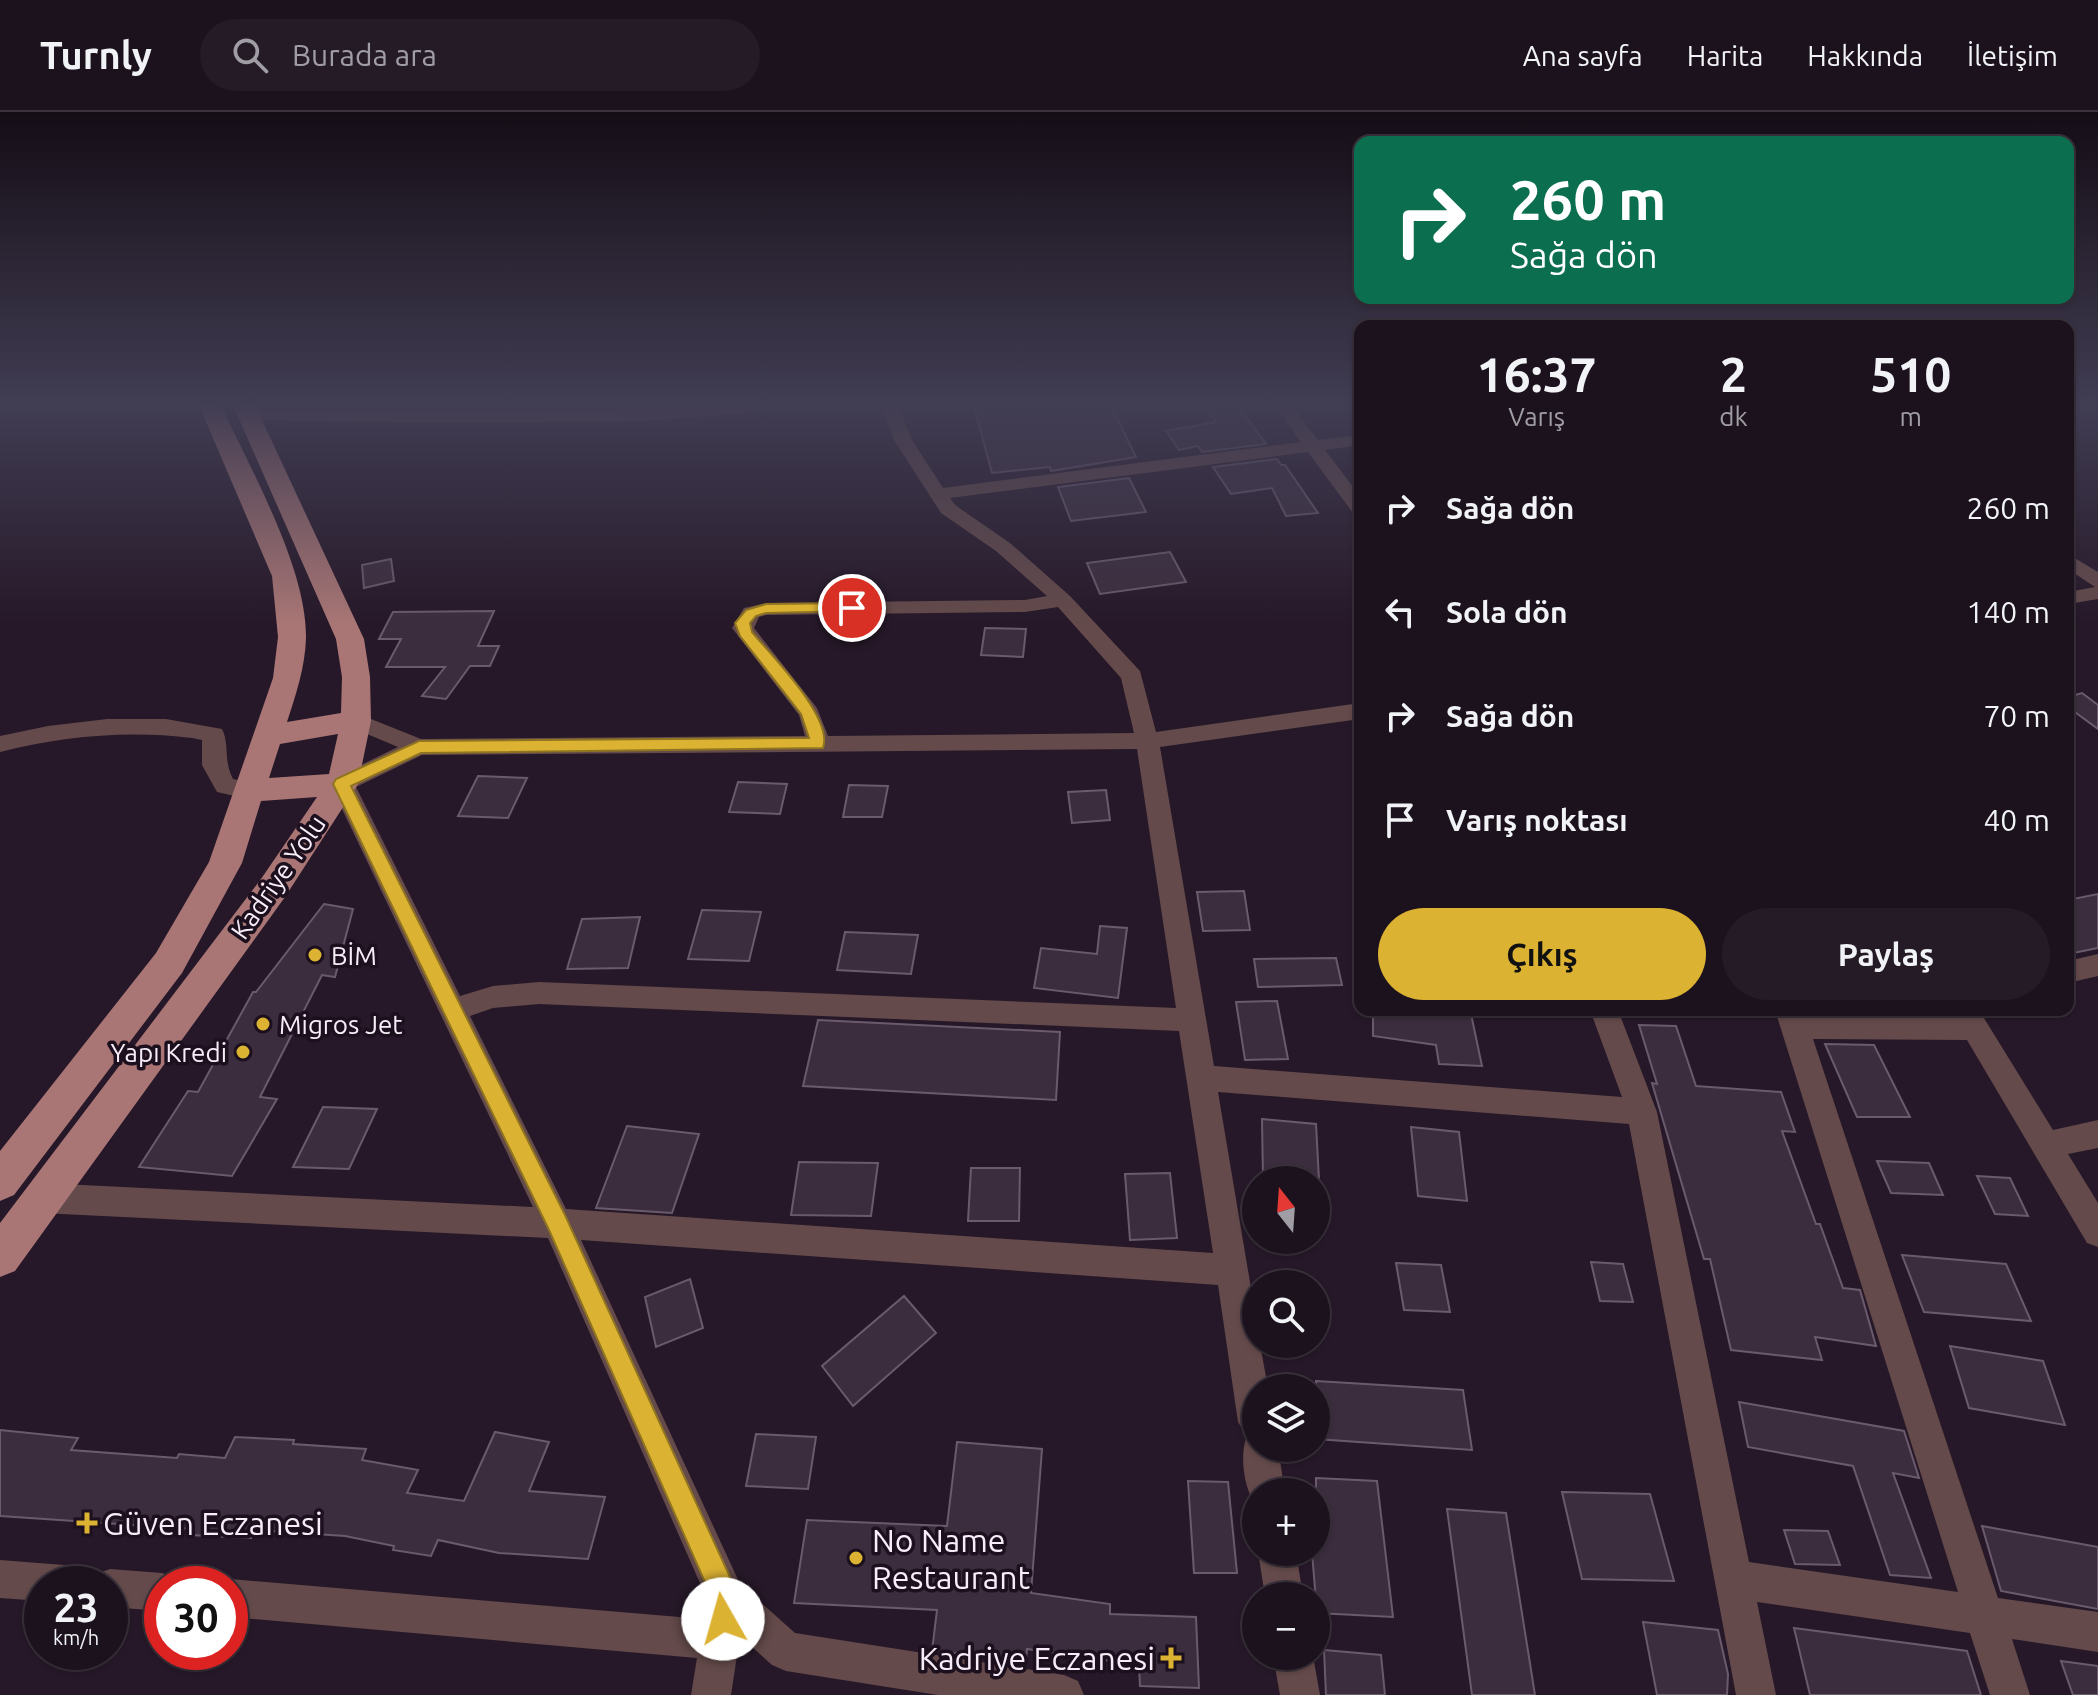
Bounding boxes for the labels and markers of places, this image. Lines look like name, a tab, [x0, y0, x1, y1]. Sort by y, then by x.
pin	[818, 574, 886, 642]
place label: BİM	[331, 941, 377, 970]
marker: BİM	[306, 946, 324, 964]
place label: Migros Jet	[279, 1010, 403, 1039]
marker: Migros Jet	[254, 1015, 272, 1033]
place label: Yapı Kredi	[110, 1038, 227, 1067]
marker: Yapı Kredi	[234, 1043, 252, 1061]
place label: Güven Eczanesi	[103, 1505, 323, 1541]
marker: Güven Eczanesi	[78, 1514, 96, 1532]
place label: No Name Restaurant	[872, 1522, 1030, 1595]
marker: No Name Restaurant	[847, 1549, 865, 1567]
place label: Kadriye Eczanesi	[919, 1640, 1155, 1676]
marker: Kadriye Eczanesi	[1162, 1649, 1180, 1667]

